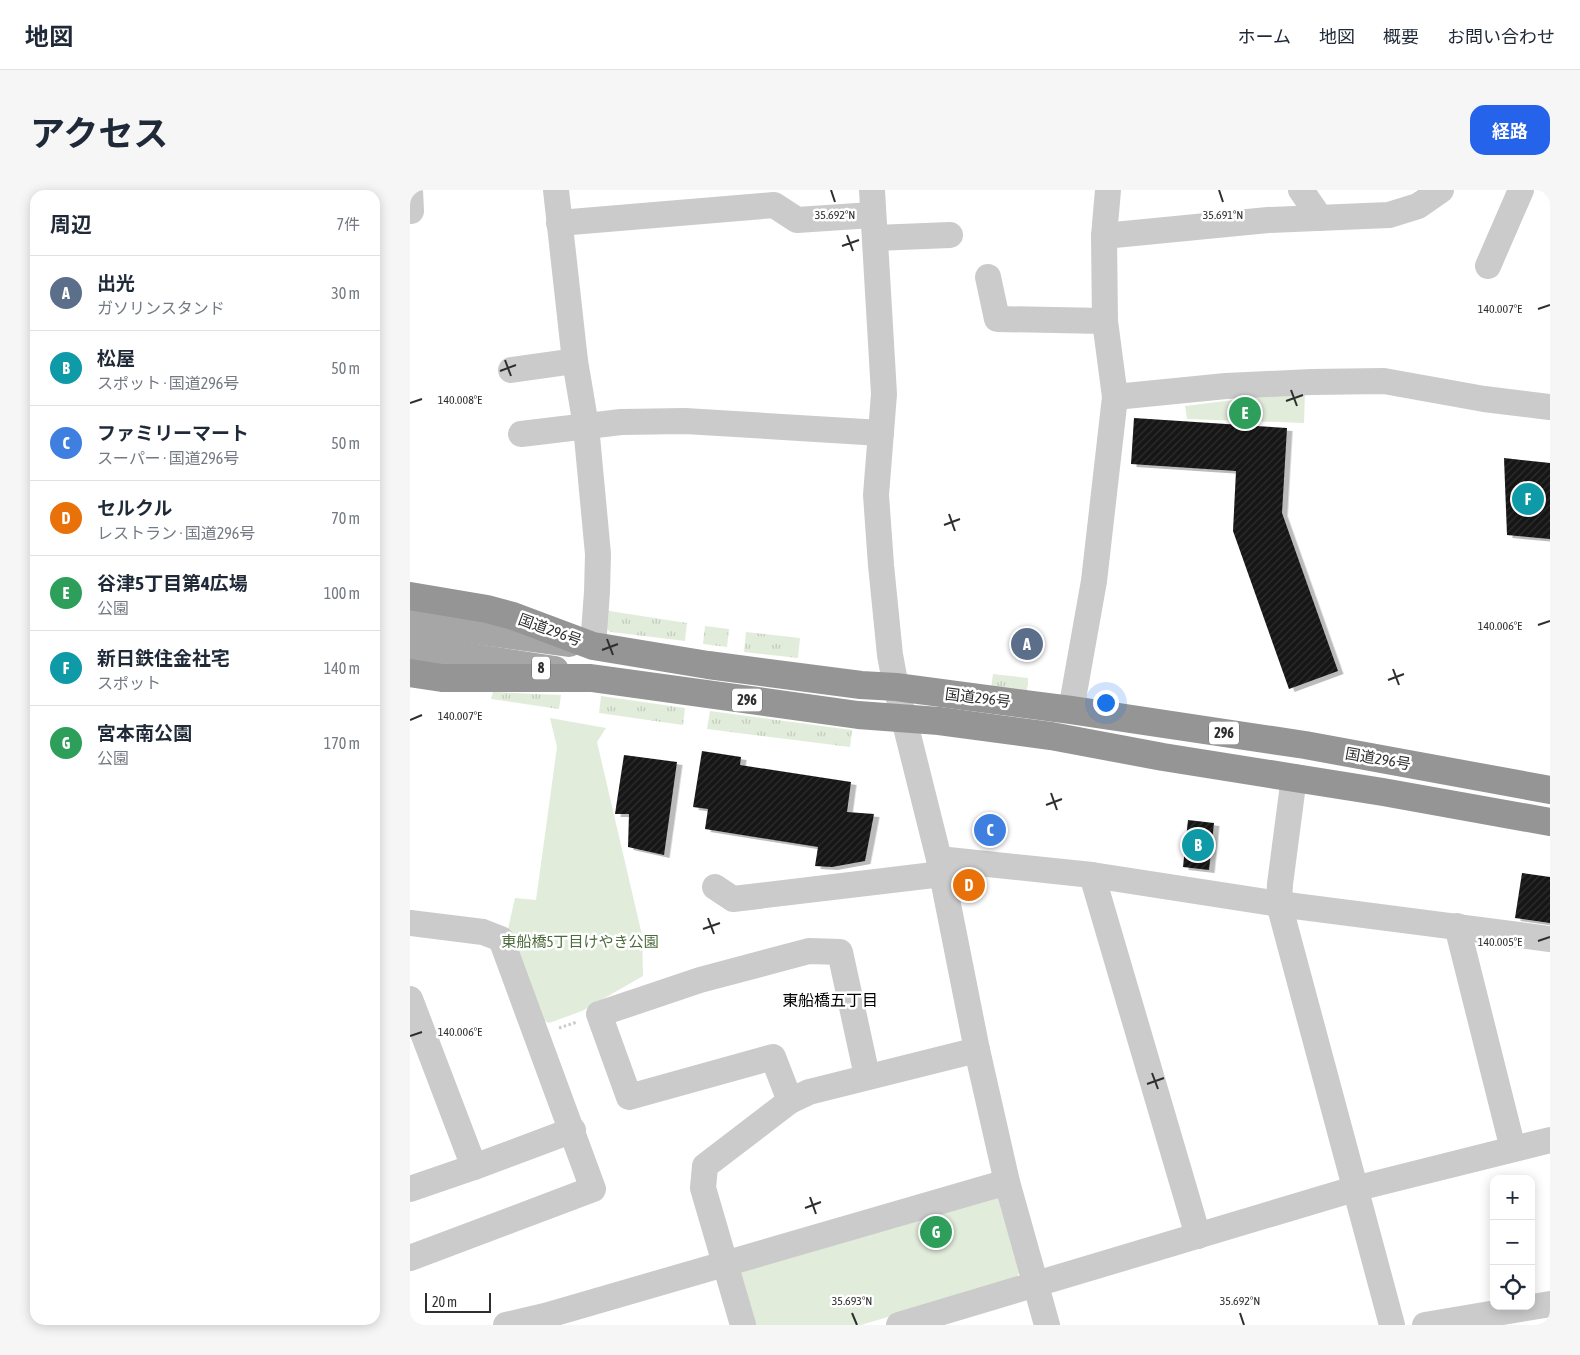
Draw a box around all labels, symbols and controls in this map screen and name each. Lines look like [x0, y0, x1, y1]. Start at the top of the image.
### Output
text: 地図 [25, 23, 73, 50]
text: ホーム [1238, 26, 1291, 47]
text: 地図 [1319, 26, 1355, 47]
text: 概要 [1383, 26, 1419, 47]
text: お問い合わせ [1447, 26, 1555, 47]
button: 経路 [1470, 105, 1550, 155]
text: アクセス [30, 113, 168, 153]
text: 35.692°N [815, 208, 855, 222]
text: 35.691°N [1203, 208, 1243, 222]
text: 周辺 [50, 212, 92, 236]
text: 7件 [336, 215, 360, 233]
text: 出光 [97, 272, 135, 294]
text: A [62, 284, 70, 302]
text: 30 m [331, 284, 360, 302]
text: ガソリンスタンド [97, 299, 225, 317]
text: 140.007°E [1478, 302, 1522, 316]
text: 松屋 [97, 347, 135, 369]
text: B [62, 359, 70, 377]
text: 50 m [331, 359, 360, 377]
text: スポット · 国道296号 [97, 374, 239, 392]
text: 140.008°E [438, 393, 482, 407]
pin: E [1229, 394, 1261, 432]
text: ファミリーマート [97, 422, 249, 444]
text: C [62, 434, 70, 452]
text: 50 m [331, 434, 360, 452]
text: スーパー · 国道296号 [97, 449, 239, 467]
pin: F [1512, 480, 1544, 518]
text: セルクル [97, 497, 172, 519]
text: D [62, 509, 70, 527]
text: 70 m [331, 509, 360, 527]
text: レストラン · 国道296号 [97, 524, 255, 542]
text: 谷津5丁目第4広場 [97, 572, 248, 594]
text: E [63, 584, 69, 602]
text: 100 m [324, 584, 360, 602]
text: 公園 [97, 599, 129, 617]
street label: 国道296号 [516, 610, 584, 649]
text: 140.006°E [1478, 619, 1522, 633]
pin: A [1011, 625, 1043, 663]
text: 新日鉄住金社宅 [97, 647, 230, 669]
road number: 8 [532, 656, 550, 679]
text: F [63, 659, 69, 677]
text: 140 m [324, 659, 360, 677]
text: スポット [97, 674, 161, 692]
street label: 国道296号 [944, 685, 1012, 710]
road number: 296 [732, 688, 762, 712]
your location [1093, 690, 1119, 716]
text: 140.007°E [438, 709, 482, 723]
text: 宮本南公園 [97, 722, 192, 744]
road number: 296 [1209, 722, 1239, 744]
text: G [62, 734, 70, 752]
text: 170 m [324, 734, 360, 752]
street label: 国道296号 [1344, 744, 1412, 773]
text: 公園 [97, 749, 129, 767]
pin: C [974, 811, 1006, 849]
pin: B [1182, 826, 1214, 864]
pin: D [953, 866, 985, 904]
park label: 東船橋5丁目けやき公園 [501, 933, 659, 950]
text: 140.005°E [1478, 935, 1522, 949]
district label: 東船橋五丁目 [782, 991, 878, 1009]
text: 140.006°E [438, 1025, 482, 1039]
map controls [1490, 1175, 1535, 1310]
button: + [1490, 1175, 1535, 1220]
pin: G [920, 1213, 952, 1251]
button: − [1490, 1220, 1535, 1265]
button: locate [1490, 1265, 1535, 1310]
scale bar [425, 1290, 491, 1313]
text: 20 m [432, 1294, 457, 1310]
text: 35.693°N [832, 1294, 872, 1308]
text: 35.692°N [1220, 1294, 1260, 1308]

